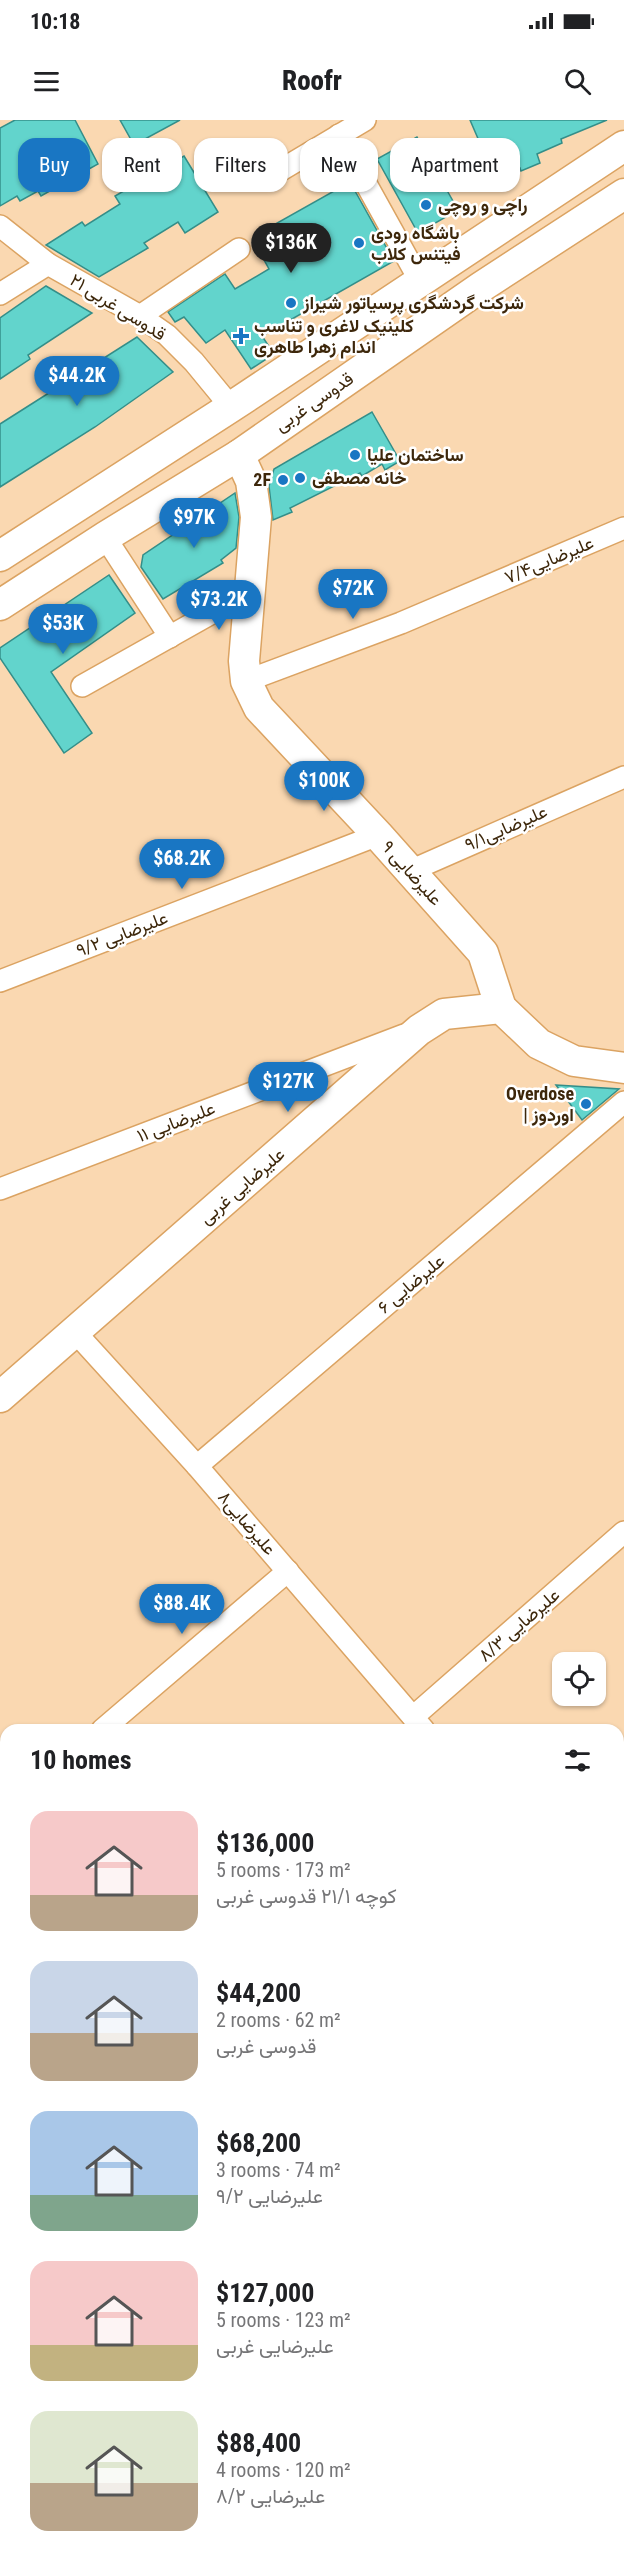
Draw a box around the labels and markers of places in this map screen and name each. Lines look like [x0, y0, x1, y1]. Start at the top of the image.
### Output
place label: راچی و روچی [438, 194, 527, 217]
marker: راچی و روچی [419, 198, 433, 212]
place label: باشگاه رودی فیتنس کلاب [371, 222, 461, 265]
pin: $136K [249, 223, 333, 274]
marker: باشگاه رودی فیتنس کلاب [352, 236, 366, 250]
place label: شرکت گردشگری پرسیاتور شیراز [302, 292, 524, 315]
marker: شرکت گردشگری پرسیاتور شیراز [284, 296, 298, 310]
place label: کلینیک لاغری و تناسب اندام زهرا طاهری [254, 315, 414, 359]
marker: کلینیک لاغری و تناسب اندام زهرا طاهری [232, 327, 250, 345]
pin: $44.2K [28, 356, 126, 407]
place label: ساختمان علیا [367, 444, 464, 466]
marker: ساختمان علیا [348, 448, 362, 462]
place label: خانه مصطفی [312, 467, 406, 489]
place label: 2F [253, 469, 271, 490]
marker: خانه مصطفی [293, 471, 307, 485]
marker: 2F [276, 473, 290, 487]
pin: $97K [158, 498, 230, 549]
pin: $72K [317, 569, 389, 620]
pin: $73.2K [170, 580, 268, 631]
pin: $53K [27, 604, 99, 655]
pin: $100K [282, 761, 366, 812]
pin: $68.2K [133, 839, 231, 890]
pin: $127K [246, 1062, 330, 1113]
place label: Overdose | اوردوز [506, 1083, 574, 1126]
marker: Overdose | اوردوز [579, 1097, 593, 1111]
pin: $88.4K [133, 1584, 231, 1635]

